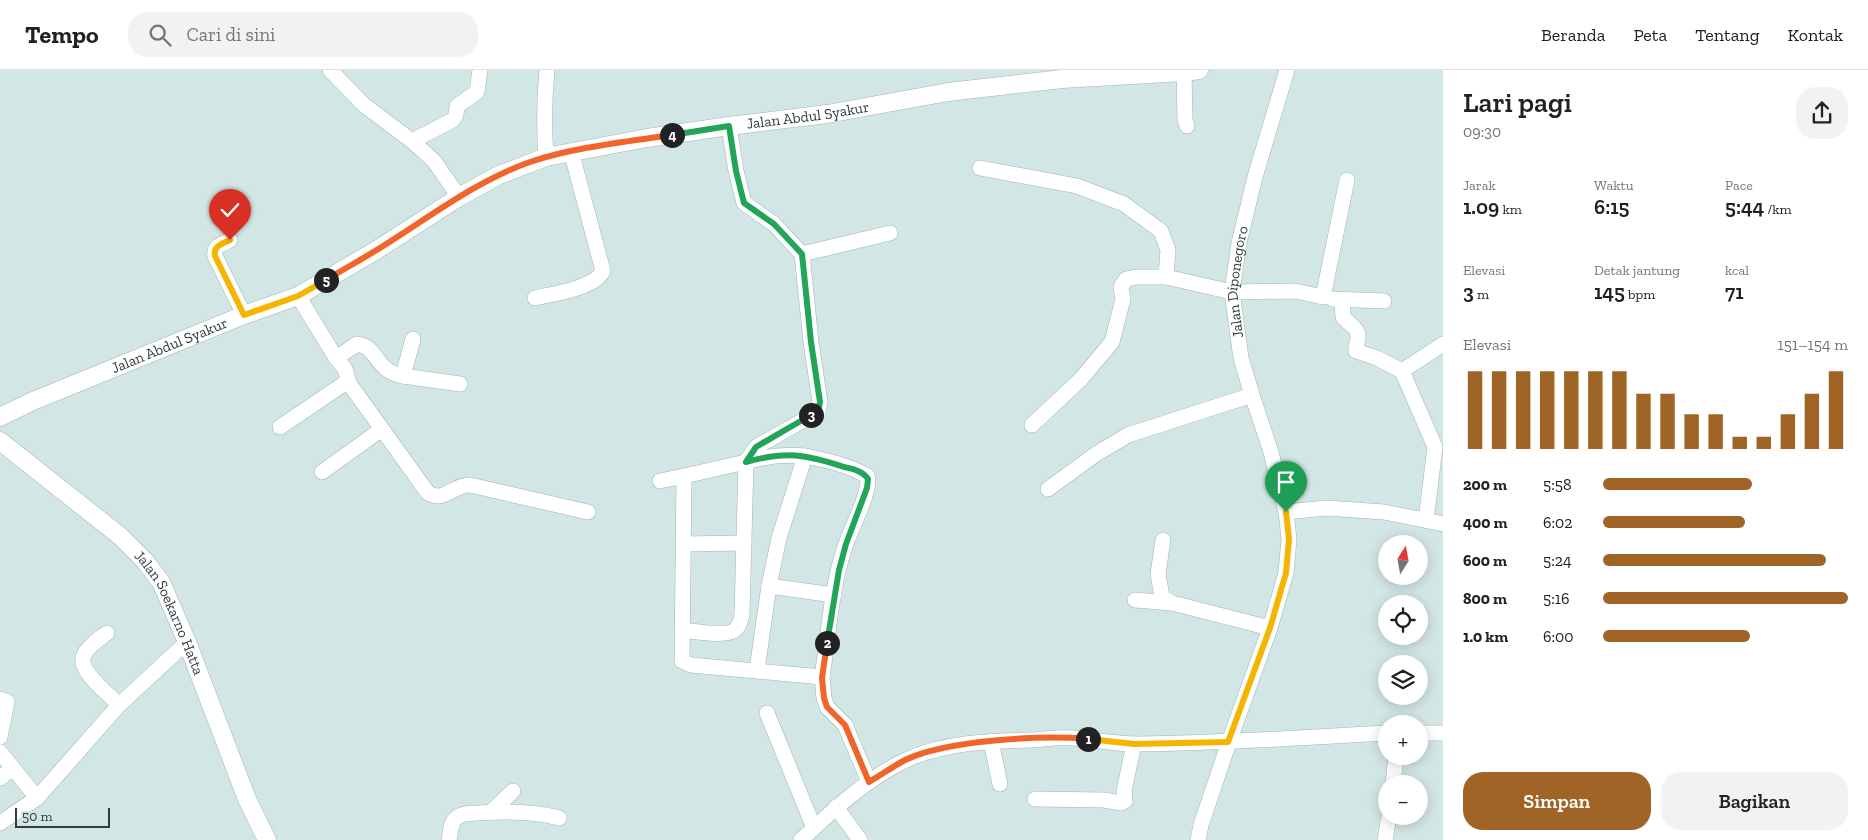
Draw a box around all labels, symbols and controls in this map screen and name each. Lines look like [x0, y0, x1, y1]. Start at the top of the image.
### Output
search box [128, 12, 478, 57]
text: Tempo [25, 20, 98, 49]
icon: search [146, 21, 174, 49]
text: Cari di sini [186, 23, 275, 46]
text: Beranda [1541, 24, 1605, 46]
text: Peta [1633, 24, 1667, 46]
text: Tentang [1695, 24, 1760, 46]
text: Kontak [1788, 24, 1843, 46]
text: Lari pagi [1463, 86, 1572, 119]
button: share [1796, 87, 1848, 139]
street label: Jalan Abdul Syakur [745, 98, 871, 133]
pin: 4 [660, 122, 684, 148]
text: 09:30 [1463, 122, 1501, 141]
text: 4 [669, 127, 676, 144]
text: Jarak [1463, 177, 1496, 194]
text: Waktu [1594, 177, 1634, 194]
text: Pace [1725, 177, 1753, 194]
pin [209, 189, 251, 240]
text: 1.09 [1463, 194, 1499, 219]
text: 6:15 [1594, 194, 1629, 219]
text: 5:44 [1725, 194, 1764, 219]
icon: check [216, 196, 244, 224]
text: km [1499, 201, 1522, 218]
text: /km [1764, 201, 1792, 218]
street label: Jalan Diponegoro [1223, 224, 1252, 339]
text: Elevasi [1463, 262, 1505, 279]
text: Detak jantung [1594, 262, 1680, 279]
text: kcal [1725, 262, 1749, 279]
pin: 5 [314, 268, 338, 292]
text: 5 [323, 272, 330, 289]
text: 3 [1463, 279, 1474, 304]
text: 145 [1594, 279, 1625, 304]
text: 71 [1725, 279, 1744, 304]
text: m [1474, 286, 1489, 303]
text: bpm [1625, 286, 1655, 303]
street label: Jalan Abdul Syakur [109, 314, 230, 377]
text: Elevasi [1463, 335, 1511, 354]
text: 151–154 m [1778, 335, 1848, 354]
pin: 3 [798, 402, 824, 428]
text: 3 [808, 407, 815, 424]
pin [1265, 461, 1307, 512]
icon: arrive [1272, 468, 1300, 496]
text: 200 m [1463, 475, 1507, 494]
text: 5:58 [1543, 475, 1572, 494]
text: 400 m [1463, 513, 1508, 532]
text: 6:02 [1543, 513, 1573, 532]
north arrow [1378, 535, 1428, 585]
map controls [1378, 535, 1428, 825]
street label: Jalan Soekarno Hatta [131, 547, 208, 678]
text: 600 m [1463, 551, 1507, 570]
text: 5:24 [1543, 551, 1572, 570]
text: 800 m [1463, 589, 1507, 608]
text: 5:16 [1543, 589, 1569, 608]
button: locate [1378, 595, 1428, 645]
text: 1.0 km [1463, 627, 1508, 646]
text: 6:00 [1543, 627, 1574, 646]
pin: 2 [814, 630, 840, 656]
text: 2 [824, 635, 831, 652]
button: layers [1378, 655, 1428, 705]
button: + [1378, 715, 1428, 765]
pin: 1 [1076, 726, 1100, 752]
text: 1 [1086, 731, 1091, 748]
button: Simpan [1463, 772, 1651, 830]
button: Bagikan [1661, 772, 1848, 830]
button: − [1378, 775, 1428, 825]
scale bar [15, 805, 110, 828]
text: 50 m [22, 808, 53, 825]

